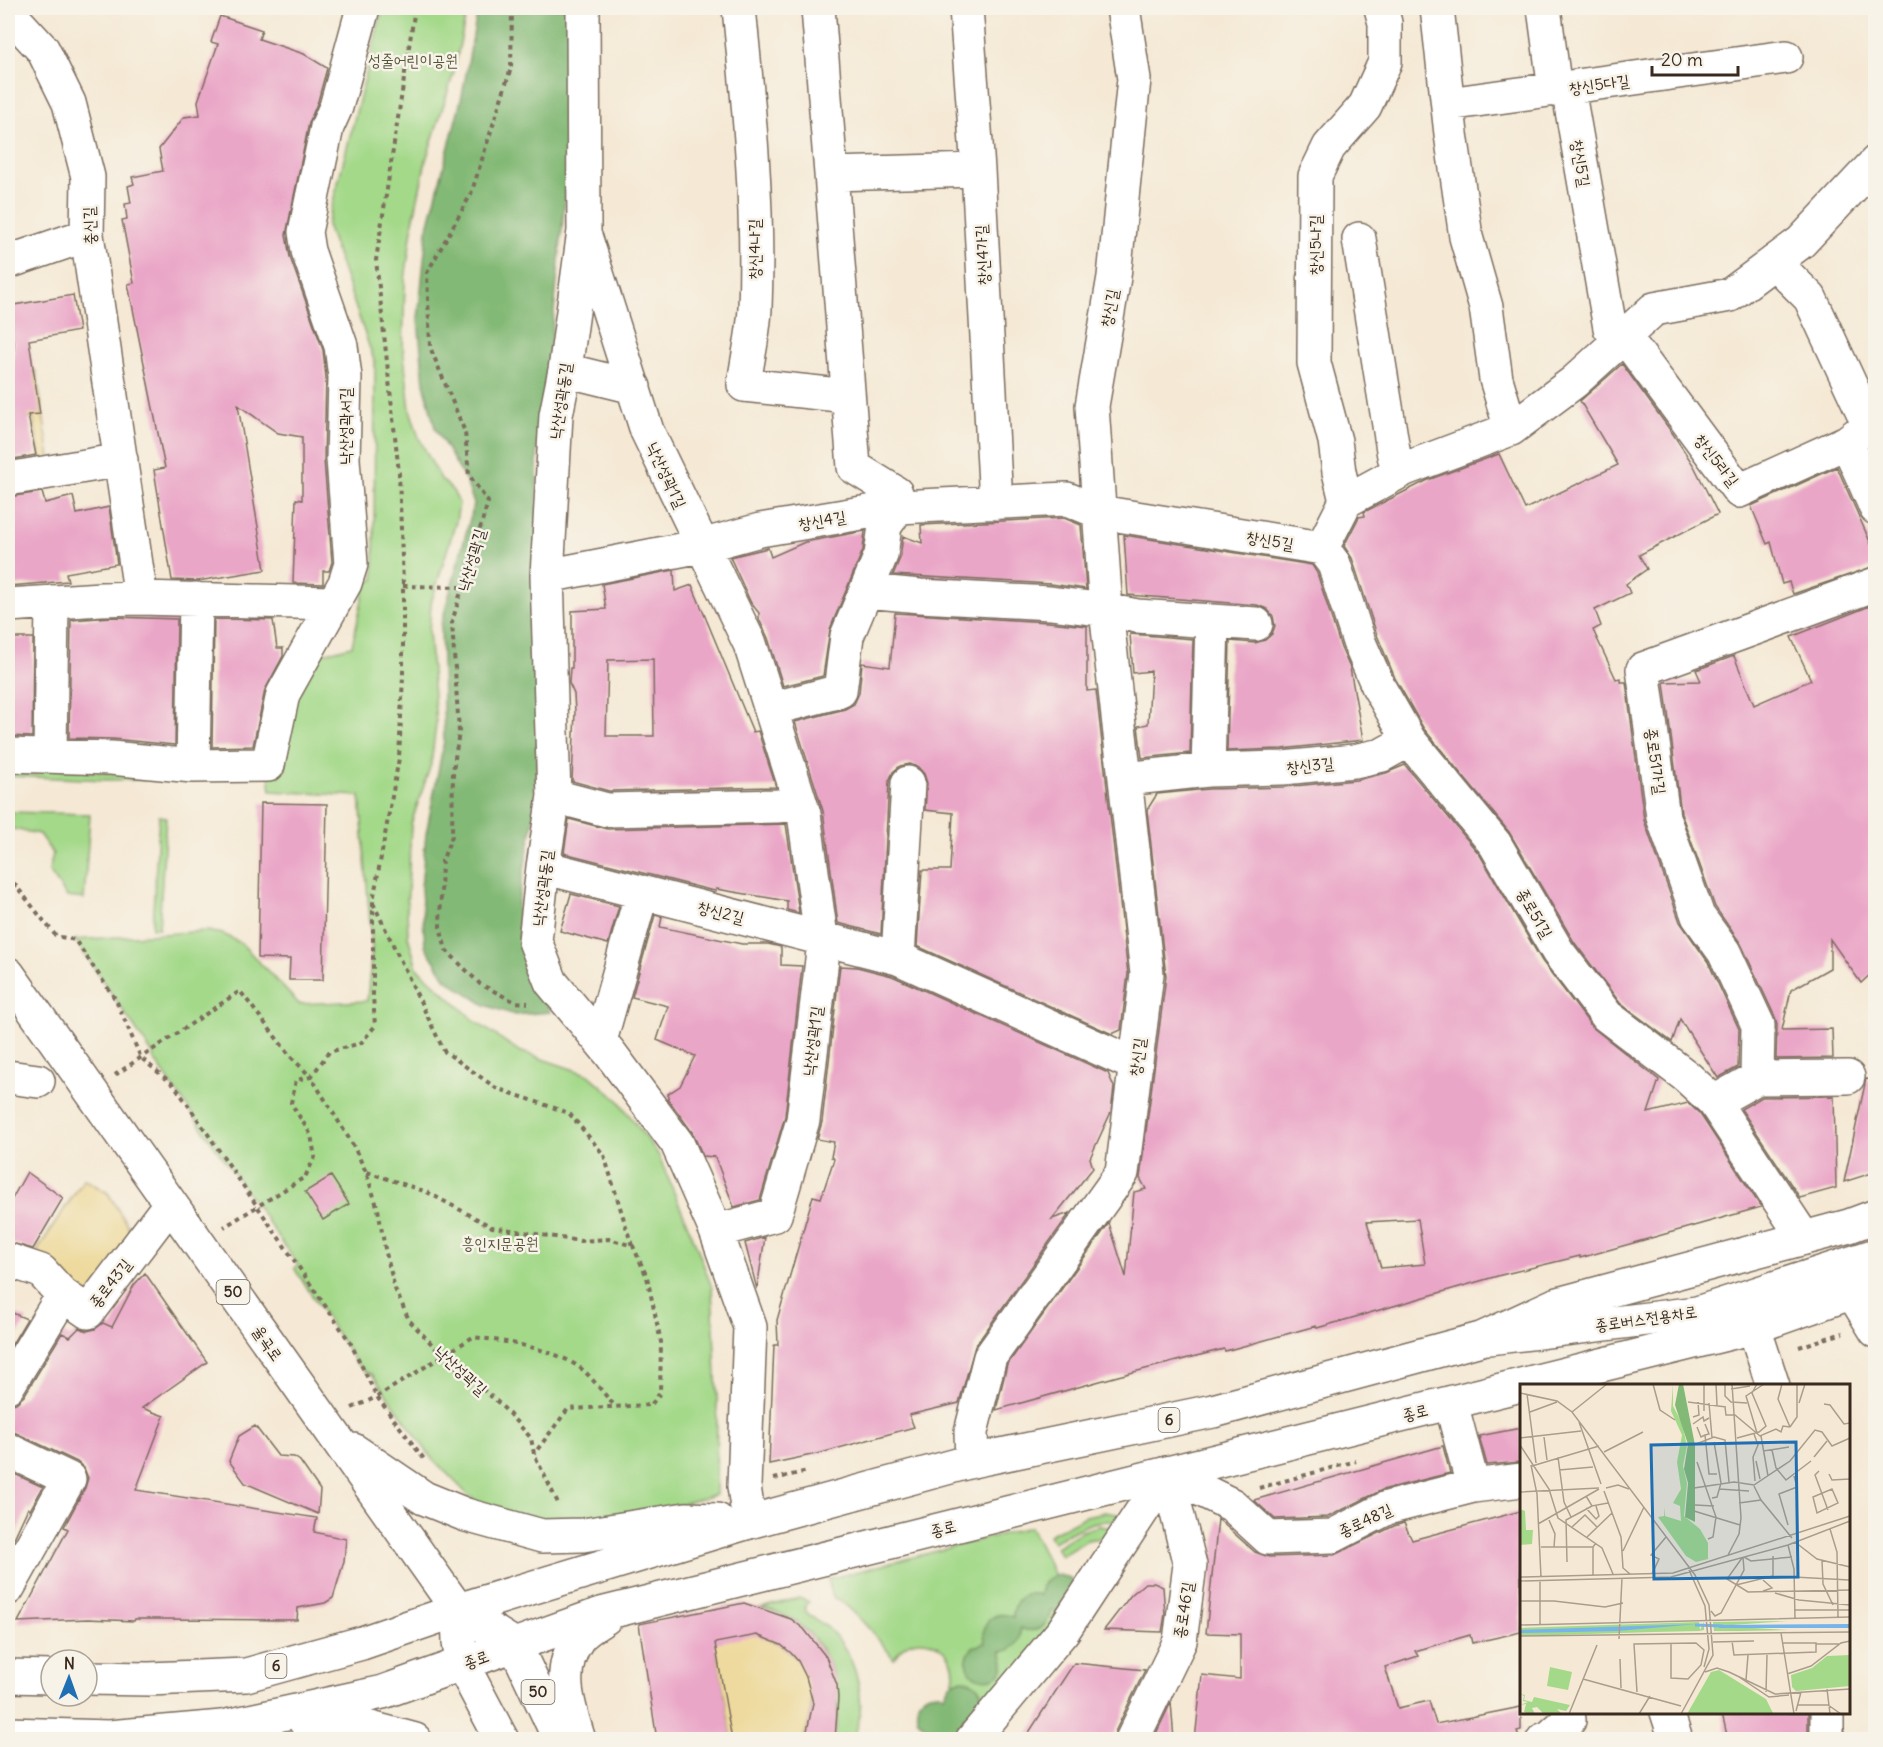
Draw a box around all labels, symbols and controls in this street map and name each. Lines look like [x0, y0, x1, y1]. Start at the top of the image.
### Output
scale bar [1652, 39, 1738, 77]
text: 20 m [1661, 48, 1703, 71]
park label: 성줄어린이공원 [368, 50, 458, 70]
street label: 창신5다길 [1568, 70, 1631, 98]
street label: 창신5길 [1567, 138, 1595, 188]
street label: 충신길 [78, 206, 100, 246]
street label: 창신5나길 [1305, 215, 1325, 275]
street label: 창신4나길 [744, 219, 764, 279]
street label: 창신4가길 [970, 224, 994, 286]
street label: 창신길 [1096, 287, 1122, 329]
street label: 낙산성곽동길 [545, 361, 575, 441]
street label: 낙산성곽서길 [335, 387, 355, 465]
street label: 창신5라길 [1690, 430, 1744, 490]
street label: 낙산성곽1길 [643, 439, 691, 511]
street label: 창신4길 [797, 506, 847, 534]
street label: 낙산성곽길 [453, 526, 490, 594]
street label: 창신5길 [1245, 526, 1295, 554]
street label: 종로51가길 [1641, 726, 1671, 796]
street label: 창신3길 [1285, 753, 1335, 777]
street label: 낙산성곽동길 [527, 848, 557, 928]
street label: 종로51길 [1513, 885, 1557, 942]
street label: 창신2길 [696, 897, 747, 927]
street label: 낙산성곽1길 [798, 1005, 826, 1077]
street label: 창신길 [1125, 1036, 1149, 1077]
park label: 흥인지문공원 [461, 1233, 539, 1253]
street label: 종로43길 [85, 1254, 135, 1312]
road number: 50 [216, 1280, 250, 1304]
street label: 종로버스전용차로 [1594, 1301, 1698, 1335]
street label: 율곡로 [249, 1321, 287, 1365]
street label: 낙산성곽길 [430, 1341, 492, 1399]
inset map [1520, 1384, 1850, 1714]
street label: 종로 [1400, 1399, 1430, 1425]
road number: 6 [1158, 1408, 1180, 1432]
street label: 종로48길 [1335, 1499, 1395, 1541]
street label: 종로 [928, 1515, 958, 1541]
street label: 종로46길 [1169, 1580, 1197, 1640]
street label: 종로 [460, 1645, 492, 1673]
north arrow [39, 1648, 99, 1708]
text: N [64, 1653, 75, 1673]
road number: 6 [266, 1654, 286, 1678]
road number: 50 [522, 1680, 554, 1704]

